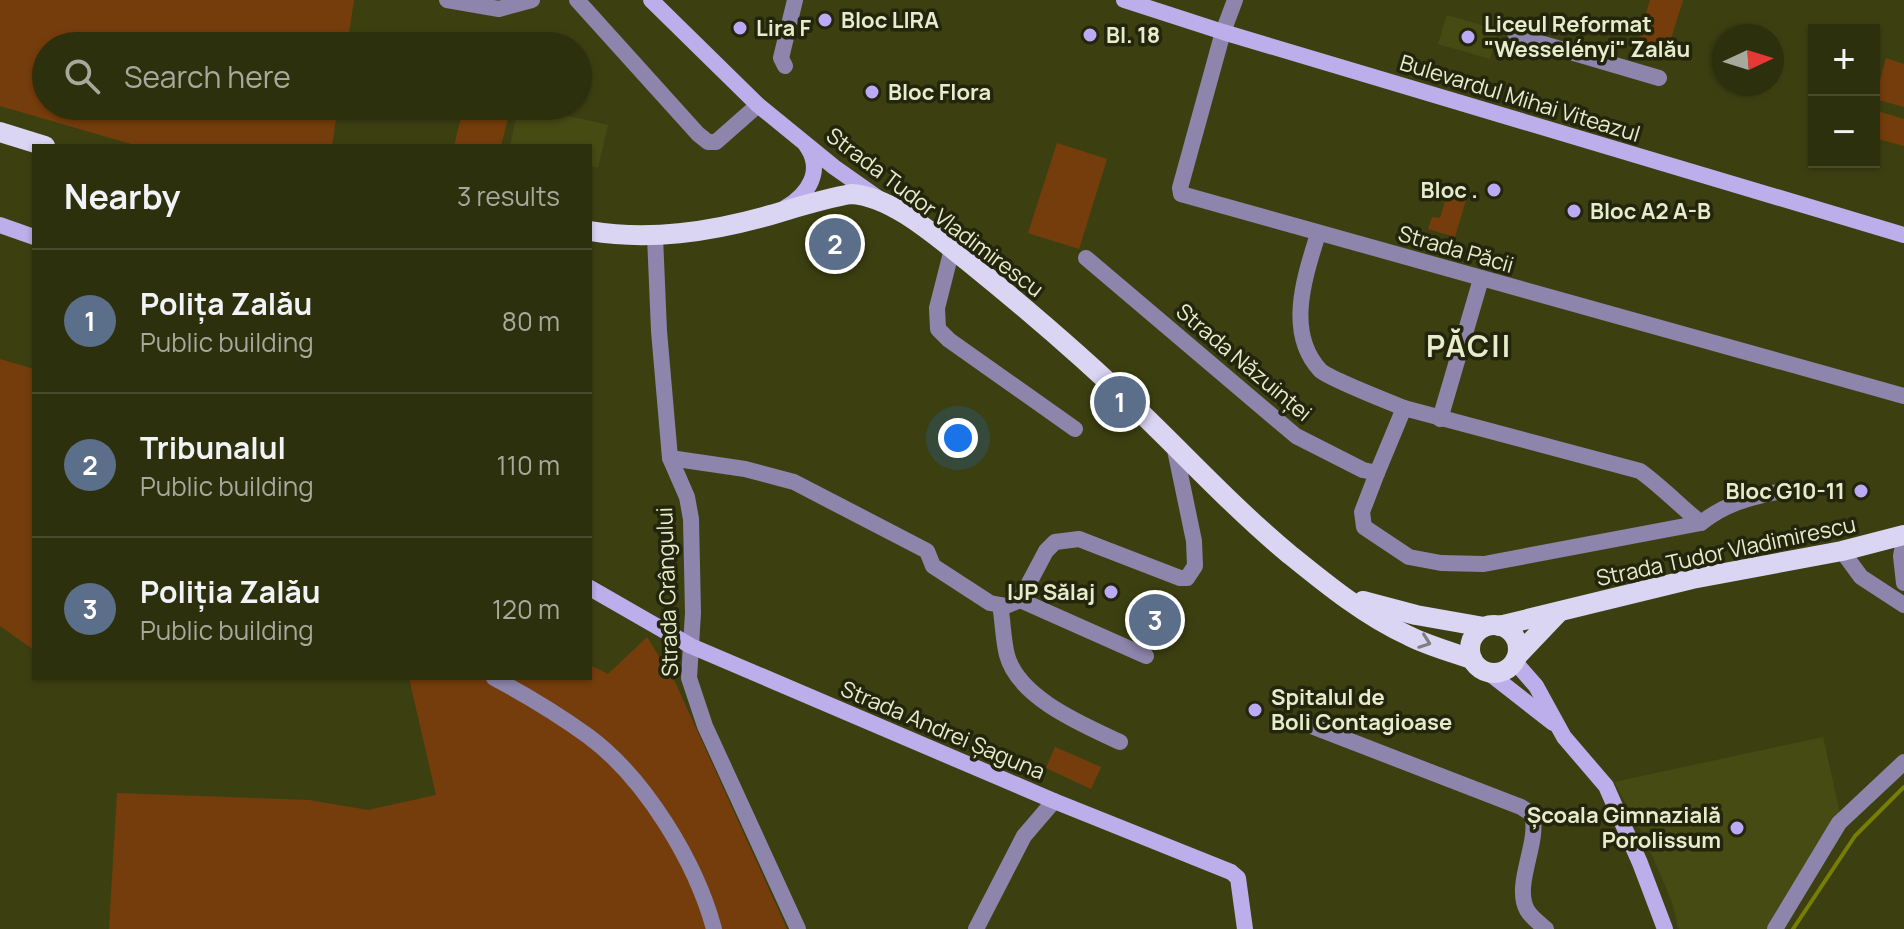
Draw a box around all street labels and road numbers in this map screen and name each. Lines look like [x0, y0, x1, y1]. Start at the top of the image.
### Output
street label: Bulevardul Mihai Viteazul [1396, 47, 1644, 149]
street label: Strada Tudor Vladimirescu [820, 120, 1050, 304]
street label: Strada Păcii [1395, 218, 1517, 280]
street label: Strada Năzuinței [1170, 296, 1318, 428]
street label: Strada Crângului [649, 507, 685, 677]
street label: Strada Tudor Vladimirescu [1593, 509, 1859, 593]
street label: Strada Andrei Șaguna [836, 673, 1050, 787]

